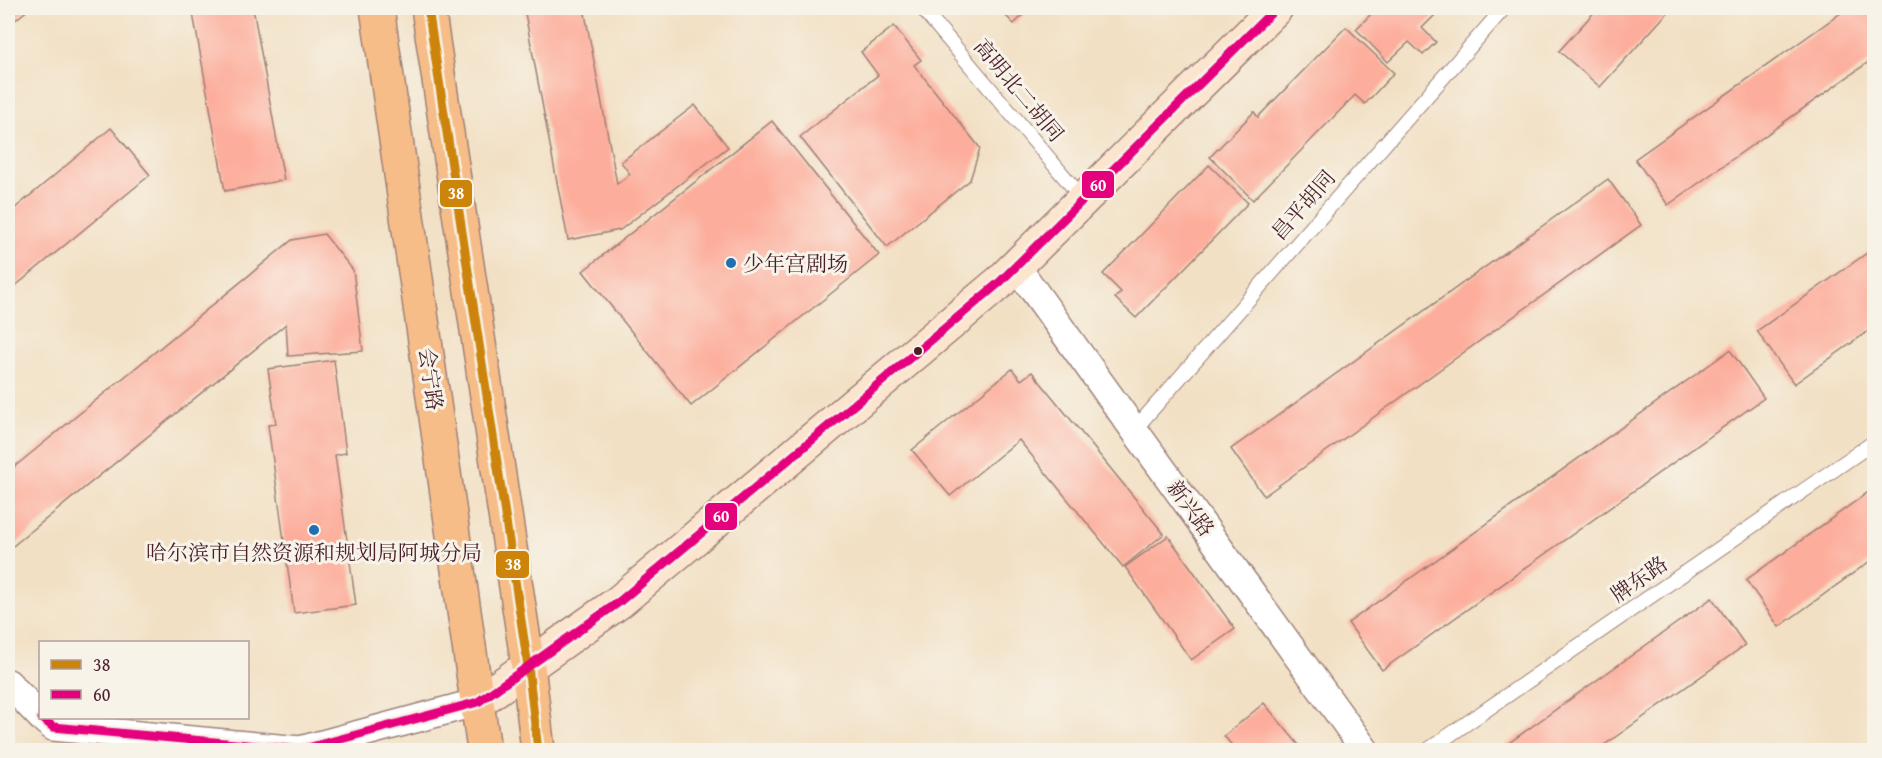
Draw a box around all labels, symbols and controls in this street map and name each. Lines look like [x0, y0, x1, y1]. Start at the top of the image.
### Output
street label: 高明北二胡同 [967, 32, 1071, 148]
street label: 昌平胡同 [1264, 163, 1342, 247]
line badge: 60 [1081, 170, 1115, 199]
text: 60 [1090, 173, 1106, 197]
line badge: 38 [439, 179, 473, 208]
text: 38 [448, 181, 464, 205]
place label: 少年宫剧场 [743, 248, 848, 279]
marker: 少年宫剧场 [724, 256, 738, 270]
unlabelled marker [912, 345, 924, 357]
street label: 会宁路 [411, 346, 451, 412]
street label: 新兴路 [1160, 473, 1222, 543]
line badge: 60 [704, 502, 738, 531]
text: 60 [713, 504, 729, 528]
marker: 哈尔滨市自然资源和规划局阿城分局 [307, 523, 321, 537]
place label: 哈尔滨市自然资源和规划局阿城分局 [146, 537, 482, 568]
street label: 牌东路 [1604, 548, 1674, 610]
line badge: 38 [495, 550, 530, 579]
text: 38 [505, 552, 521, 576]
legend [39, 641, 249, 719]
text: 38 [93, 651, 110, 678]
text: 60 [93, 681, 111, 708]

